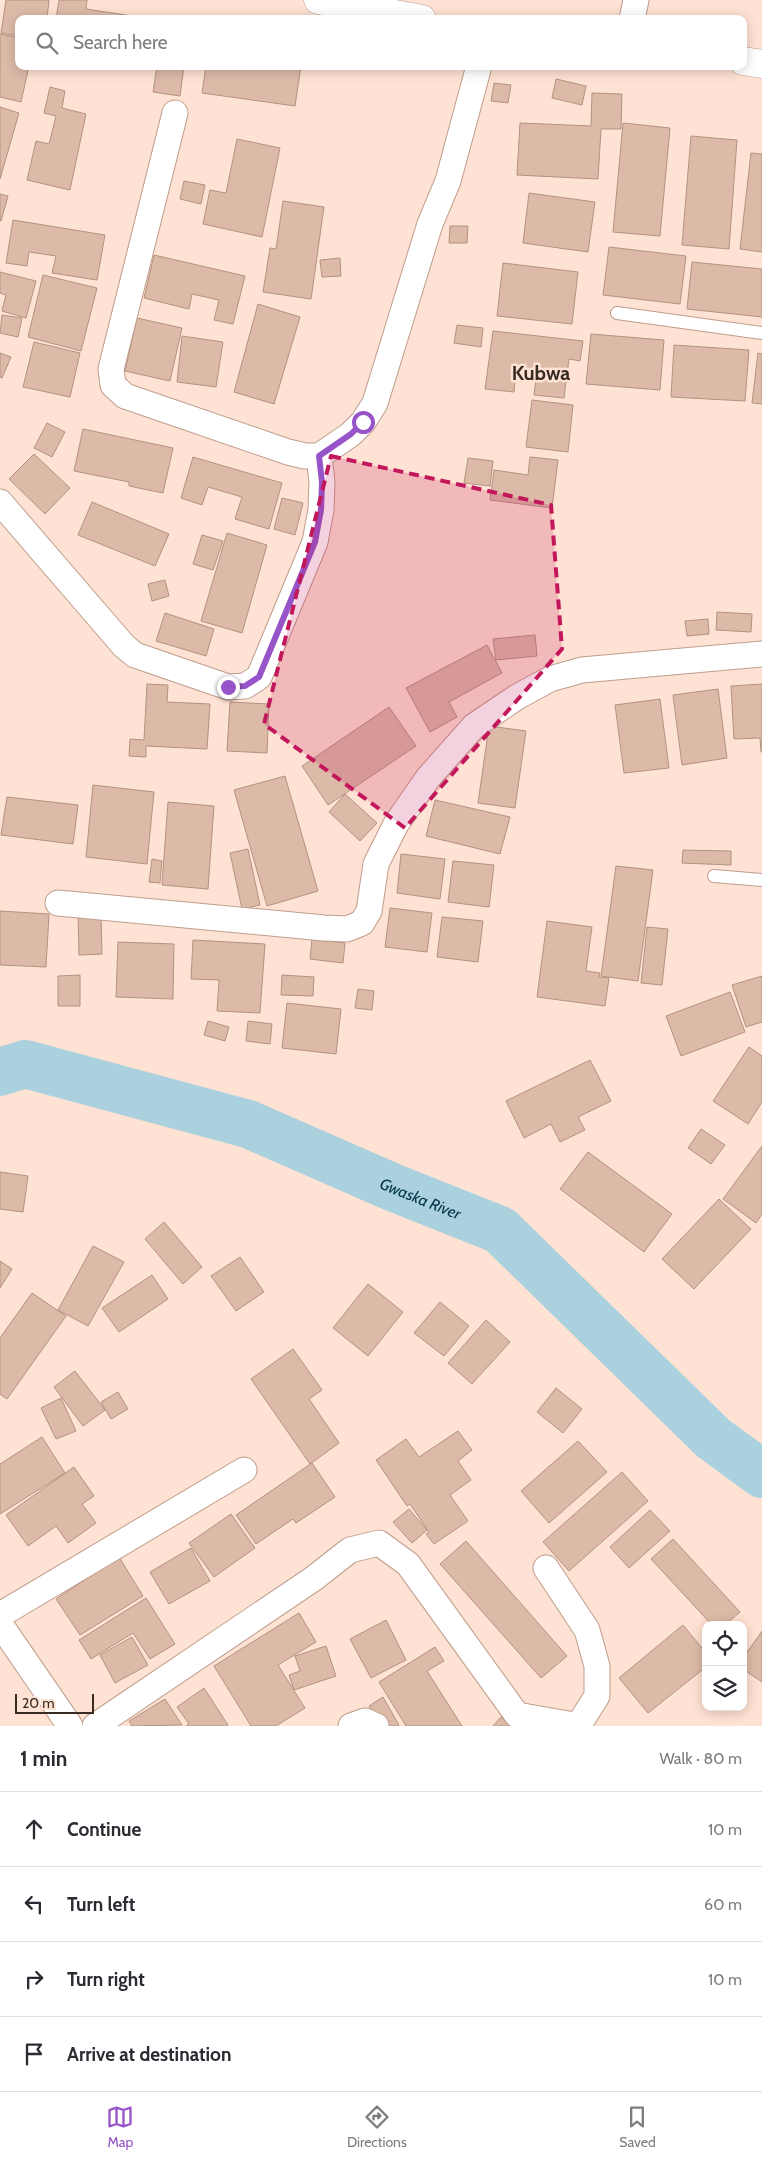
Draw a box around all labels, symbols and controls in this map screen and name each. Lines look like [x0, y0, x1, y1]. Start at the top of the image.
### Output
search box [15, 15, 747, 70]
icon: search [33, 29, 61, 57]
text: Search here [73, 31, 167, 54]
district label: Kubwa [512, 361, 570, 385]
route start [352, 411, 375, 434]
route end [217, 676, 240, 699]
water label: Gwaska River [377, 1173, 465, 1223]
map controls [702, 1621, 747, 1711]
button: locate [702, 1621, 747, 1666]
button: layers [702, 1666, 747, 1711]
scale bar [15, 1691, 94, 1714]
text: 20 m [22, 1694, 55, 1712]
text: 1 min [20, 1746, 67, 1771]
text: Walk · 80 m [659, 1749, 742, 1768]
icon: ahead [20, 1815, 48, 1843]
text: Continue [67, 1818, 141, 1841]
text: 10 m [708, 1820, 742, 1839]
icon: left [20, 1890, 48, 1918]
text: Turn left [67, 1893, 135, 1916]
text: 60 m [704, 1895, 742, 1914]
icon: right [20, 1965, 48, 1993]
text: Turn right [67, 1968, 145, 1991]
text: 10 m [708, 1970, 742, 1989]
icon: arrive [20, 2040, 48, 2068]
text: Arrive at destination [67, 2043, 231, 2066]
tab: Map [106, 2103, 134, 2151]
tab: Directions [347, 2103, 407, 2151]
tab: Saved [619, 2103, 656, 2151]

